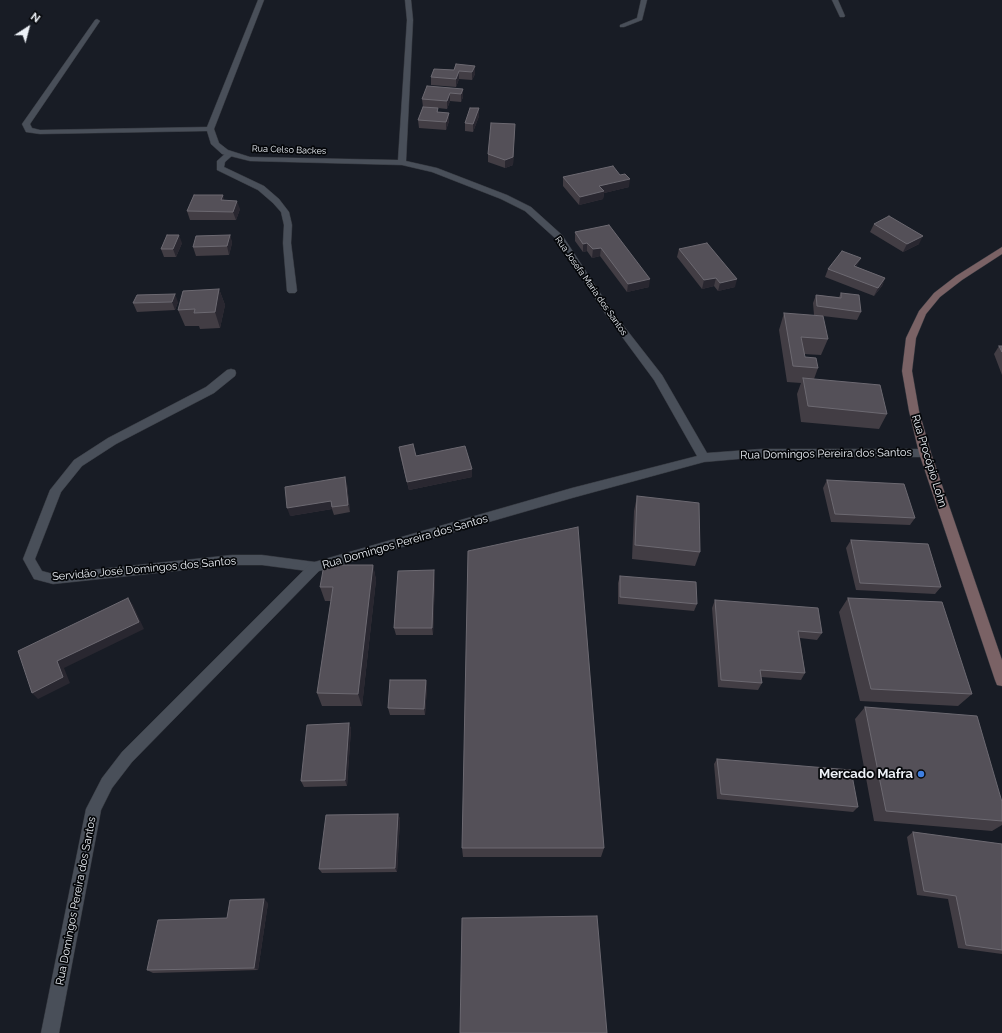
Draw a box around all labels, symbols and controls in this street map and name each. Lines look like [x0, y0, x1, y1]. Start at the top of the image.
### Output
north arrow [8, 8, 48, 48]
text: N [28, 10, 43, 26]
street label: Rua Celso Backes [252, 143, 326, 157]
street label: Rua Josefa Maria dos Santos [553, 234, 629, 338]
street label: Rua Procópio Lohn [909, 413, 949, 509]
street label: Rua Domingos Pereira dos Santos [740, 446, 912, 462]
street label: Rua Domingos Pereira dos Santos [321, 512, 489, 572]
street label: Servidão José Domingos dos Santos [52, 554, 236, 584]
place label: Mercado Mafra [819, 766, 913, 782]
marker: Mercado Mafra [916, 769, 926, 779]
street label: Rua Domingos Pereira dos Santos [53, 816, 99, 986]

